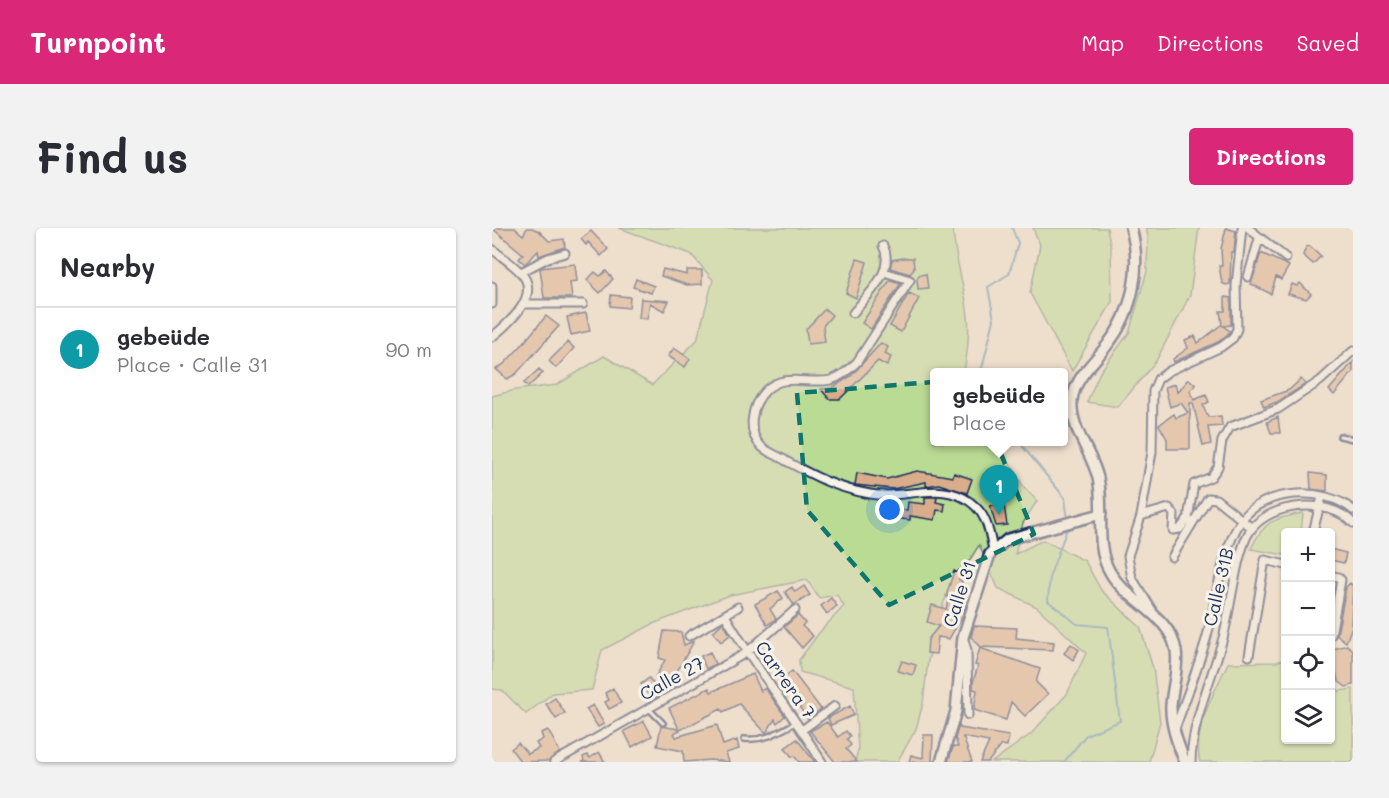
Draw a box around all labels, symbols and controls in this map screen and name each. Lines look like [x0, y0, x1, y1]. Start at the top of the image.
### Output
text: Turnpoint [30, 24, 166, 60]
text: Map [1081, 29, 1124, 56]
text: Directions [1157, 29, 1264, 56]
text: Saved [1297, 29, 1359, 56]
button: Directions [1189, 128, 1353, 185]
text: Find us [36, 129, 188, 184]
text: Nearby [60, 250, 155, 284]
text: gebeüde [117, 322, 210, 351]
text: 1 [75, 336, 84, 362]
text: 90 m [386, 336, 432, 362]
text: Place · Calle 31 [117, 351, 269, 377]
popup [930, 368, 1068, 446]
text: gebeüde [953, 380, 1045, 409]
text: Place [953, 409, 1006, 435]
pin: 1 [980, 466, 1018, 515]
your location [875, 495, 904, 524]
map controls [1281, 528, 1335, 744]
button: + [1281, 528, 1335, 582]
street label: Calle 31B [1197, 545, 1239, 628]
street label: Calle 31 [937, 557, 981, 630]
button: − [1281, 582, 1335, 636]
street label: Carrera 7 [750, 636, 821, 723]
button: locate [1281, 636, 1335, 690]
street label: Calle 27 [635, 651, 708, 706]
button: layers [1281, 690, 1335, 744]

